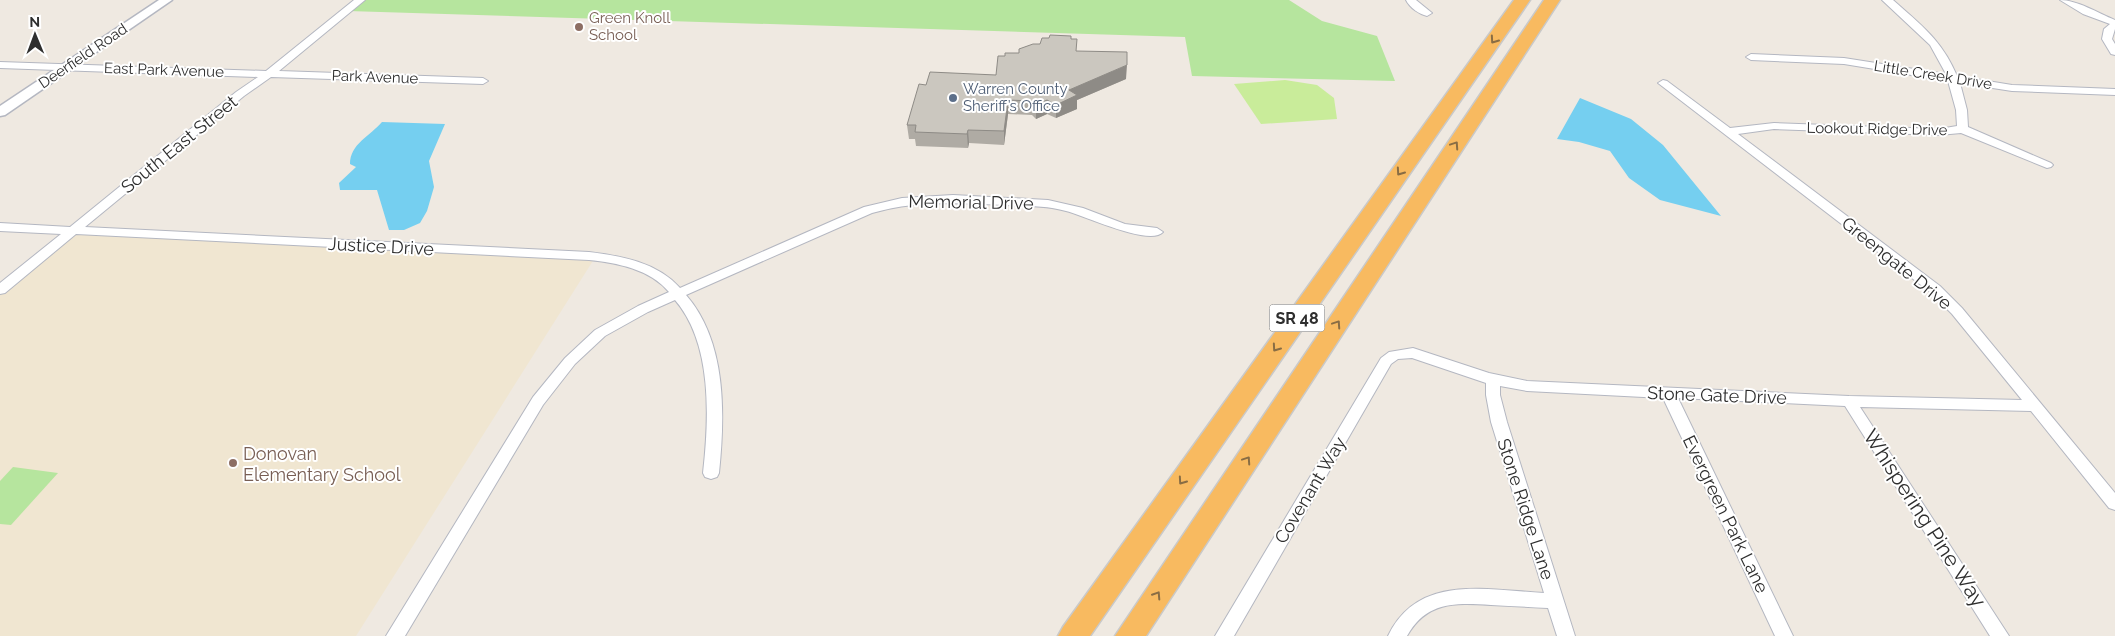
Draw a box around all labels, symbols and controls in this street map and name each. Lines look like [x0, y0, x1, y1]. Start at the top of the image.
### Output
place label: Green Knoll School [589, 9, 671, 44]
north arrow [10, 10, 60, 60]
text: N [29, 14, 40, 30]
street label: Deerfield Road [35, 20, 131, 92]
marker: Green Knoll School [573, 21, 585, 33]
one-way arrow [1491, 34, 1500, 44]
street label: Little Creek Drive [1873, 57, 1993, 93]
street label: East Park Avenue [104, 59, 224, 81]
street label: Park Avenue [331, 66, 419, 88]
place label: Warren County Sheriff’s Office [963, 80, 1068, 115]
street label: South East Street [117, 91, 241, 197]
marker: Warren County Sheriff’s Office [947, 92, 959, 104]
street label: Lookout Ridge Drive [1807, 119, 1948, 139]
one-way arrow [1449, 141, 1459, 150]
one-way arrow [1397, 166, 1406, 176]
street label: Memorial Drive [908, 190, 1034, 214]
street label: Greengate Drive [1838, 212, 1957, 314]
street label: Justice Drive [328, 233, 435, 259]
road number: SR 48 [1270, 304, 1324, 332]
one-way arrow [1330, 321, 1340, 330]
one-way arrow [1273, 342, 1282, 352]
street label: Stone Gate Drive [1647, 382, 1788, 408]
street label: Whispering Pine Way [1858, 424, 1992, 612]
street label: Evergreen Park Lane [1679, 432, 1773, 597]
street label: Covenant Way [1270, 433, 1350, 547]
street label: Stone Ridge Lane [1493, 436, 1559, 583]
place label: Donovan Elementary School [243, 443, 401, 485]
one-way arrow [1241, 456, 1250, 465]
marker: Donovan Elementary School [227, 457, 239, 469]
one-way arrow [1179, 475, 1188, 484]
one-way arrow [1151, 591, 1160, 601]

